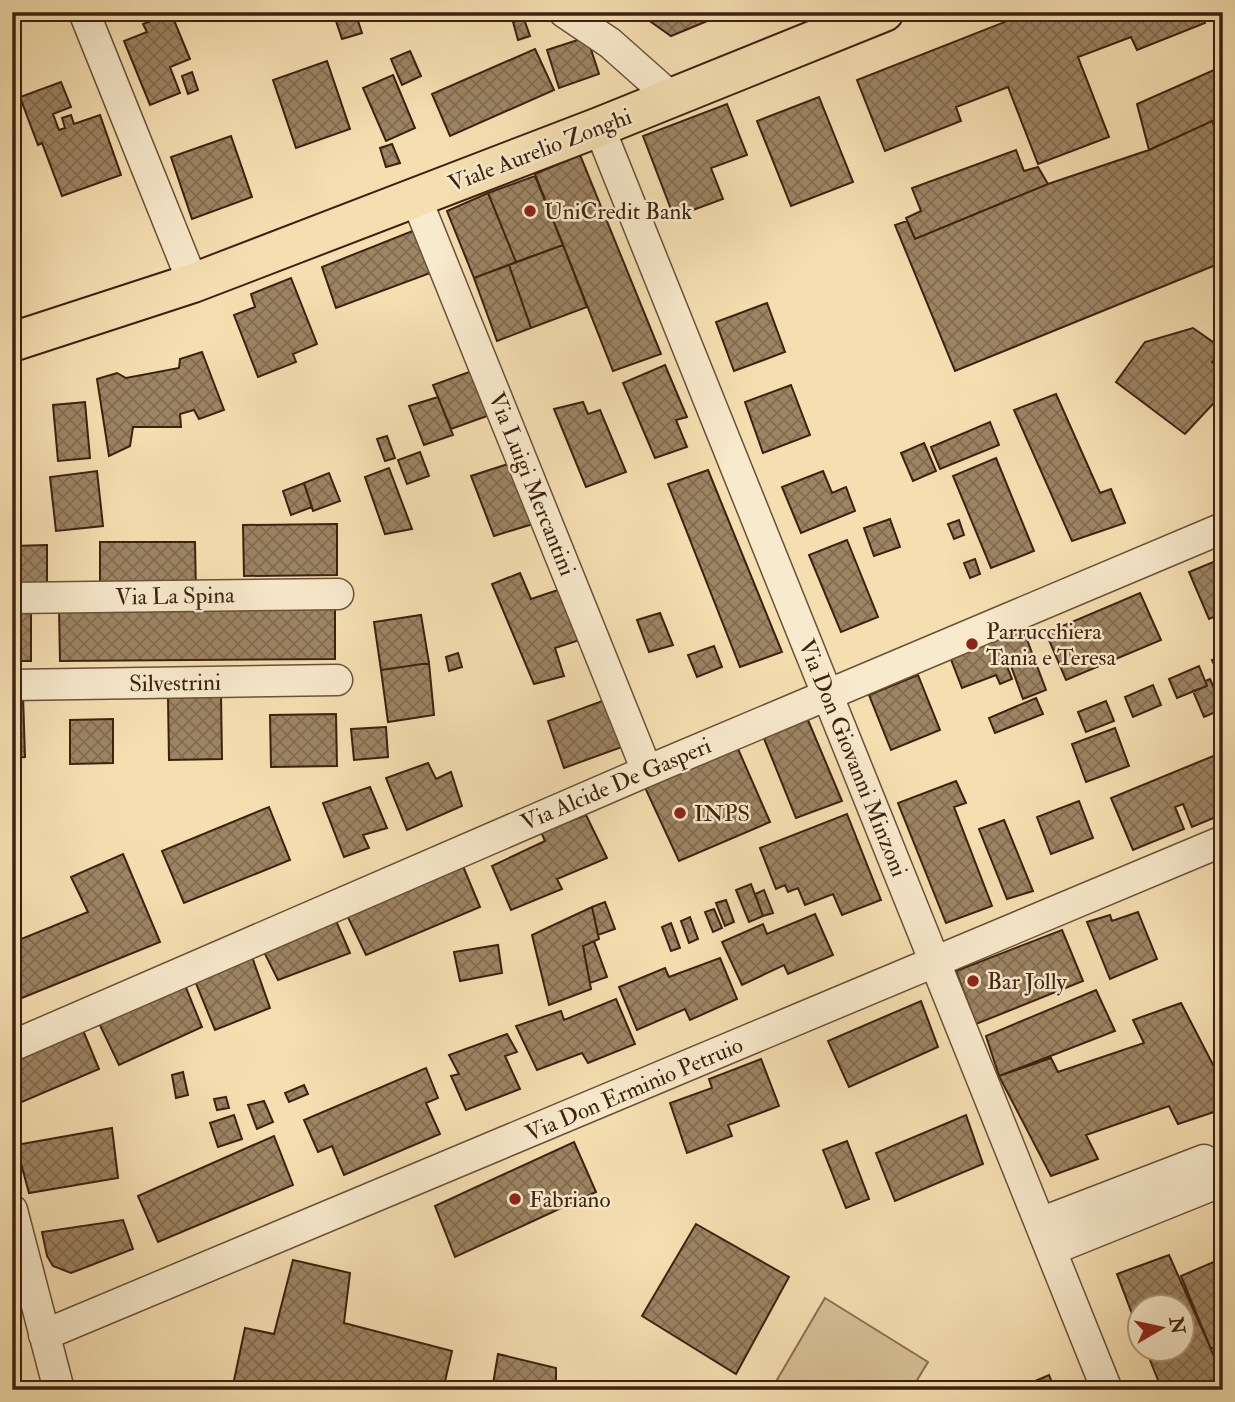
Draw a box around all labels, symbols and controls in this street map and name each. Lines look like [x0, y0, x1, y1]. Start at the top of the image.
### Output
street label: Viale Aurelio Zonghi [444, 102, 636, 198]
place label: UniCredit Bank [544, 197, 692, 226]
marker: UniCredit Bank [522, 203, 538, 219]
street label: Via Luigi Mercantini [482, 388, 582, 580]
street label: Via La Spina [115, 580, 235, 613]
place label: Parrucchiera Tania e Teresa [986, 617, 1116, 672]
street label: Via Don Giovanni Minzoni [792, 635, 914, 881]
marker: Parrucchiera Tania e Teresa [964, 636, 980, 652]
street label: Silvestrini [129, 668, 221, 698]
street label: Via Alcide De Gasperi [517, 731, 716, 838]
place label: INPS [694, 799, 750, 828]
marker: INPS [672, 805, 688, 821]
place label: Bar Jolly [987, 967, 1067, 996]
marker: Bar Jolly [965, 973, 981, 989]
street label: Via Don Erminio Petruio [521, 1030, 747, 1148]
place label: Fabriano [529, 1185, 610, 1214]
marker: Fabriano [507, 1191, 523, 1207]
north arrow [1126, 1294, 1196, 1364]
text: N [1163, 1314, 1190, 1337]

